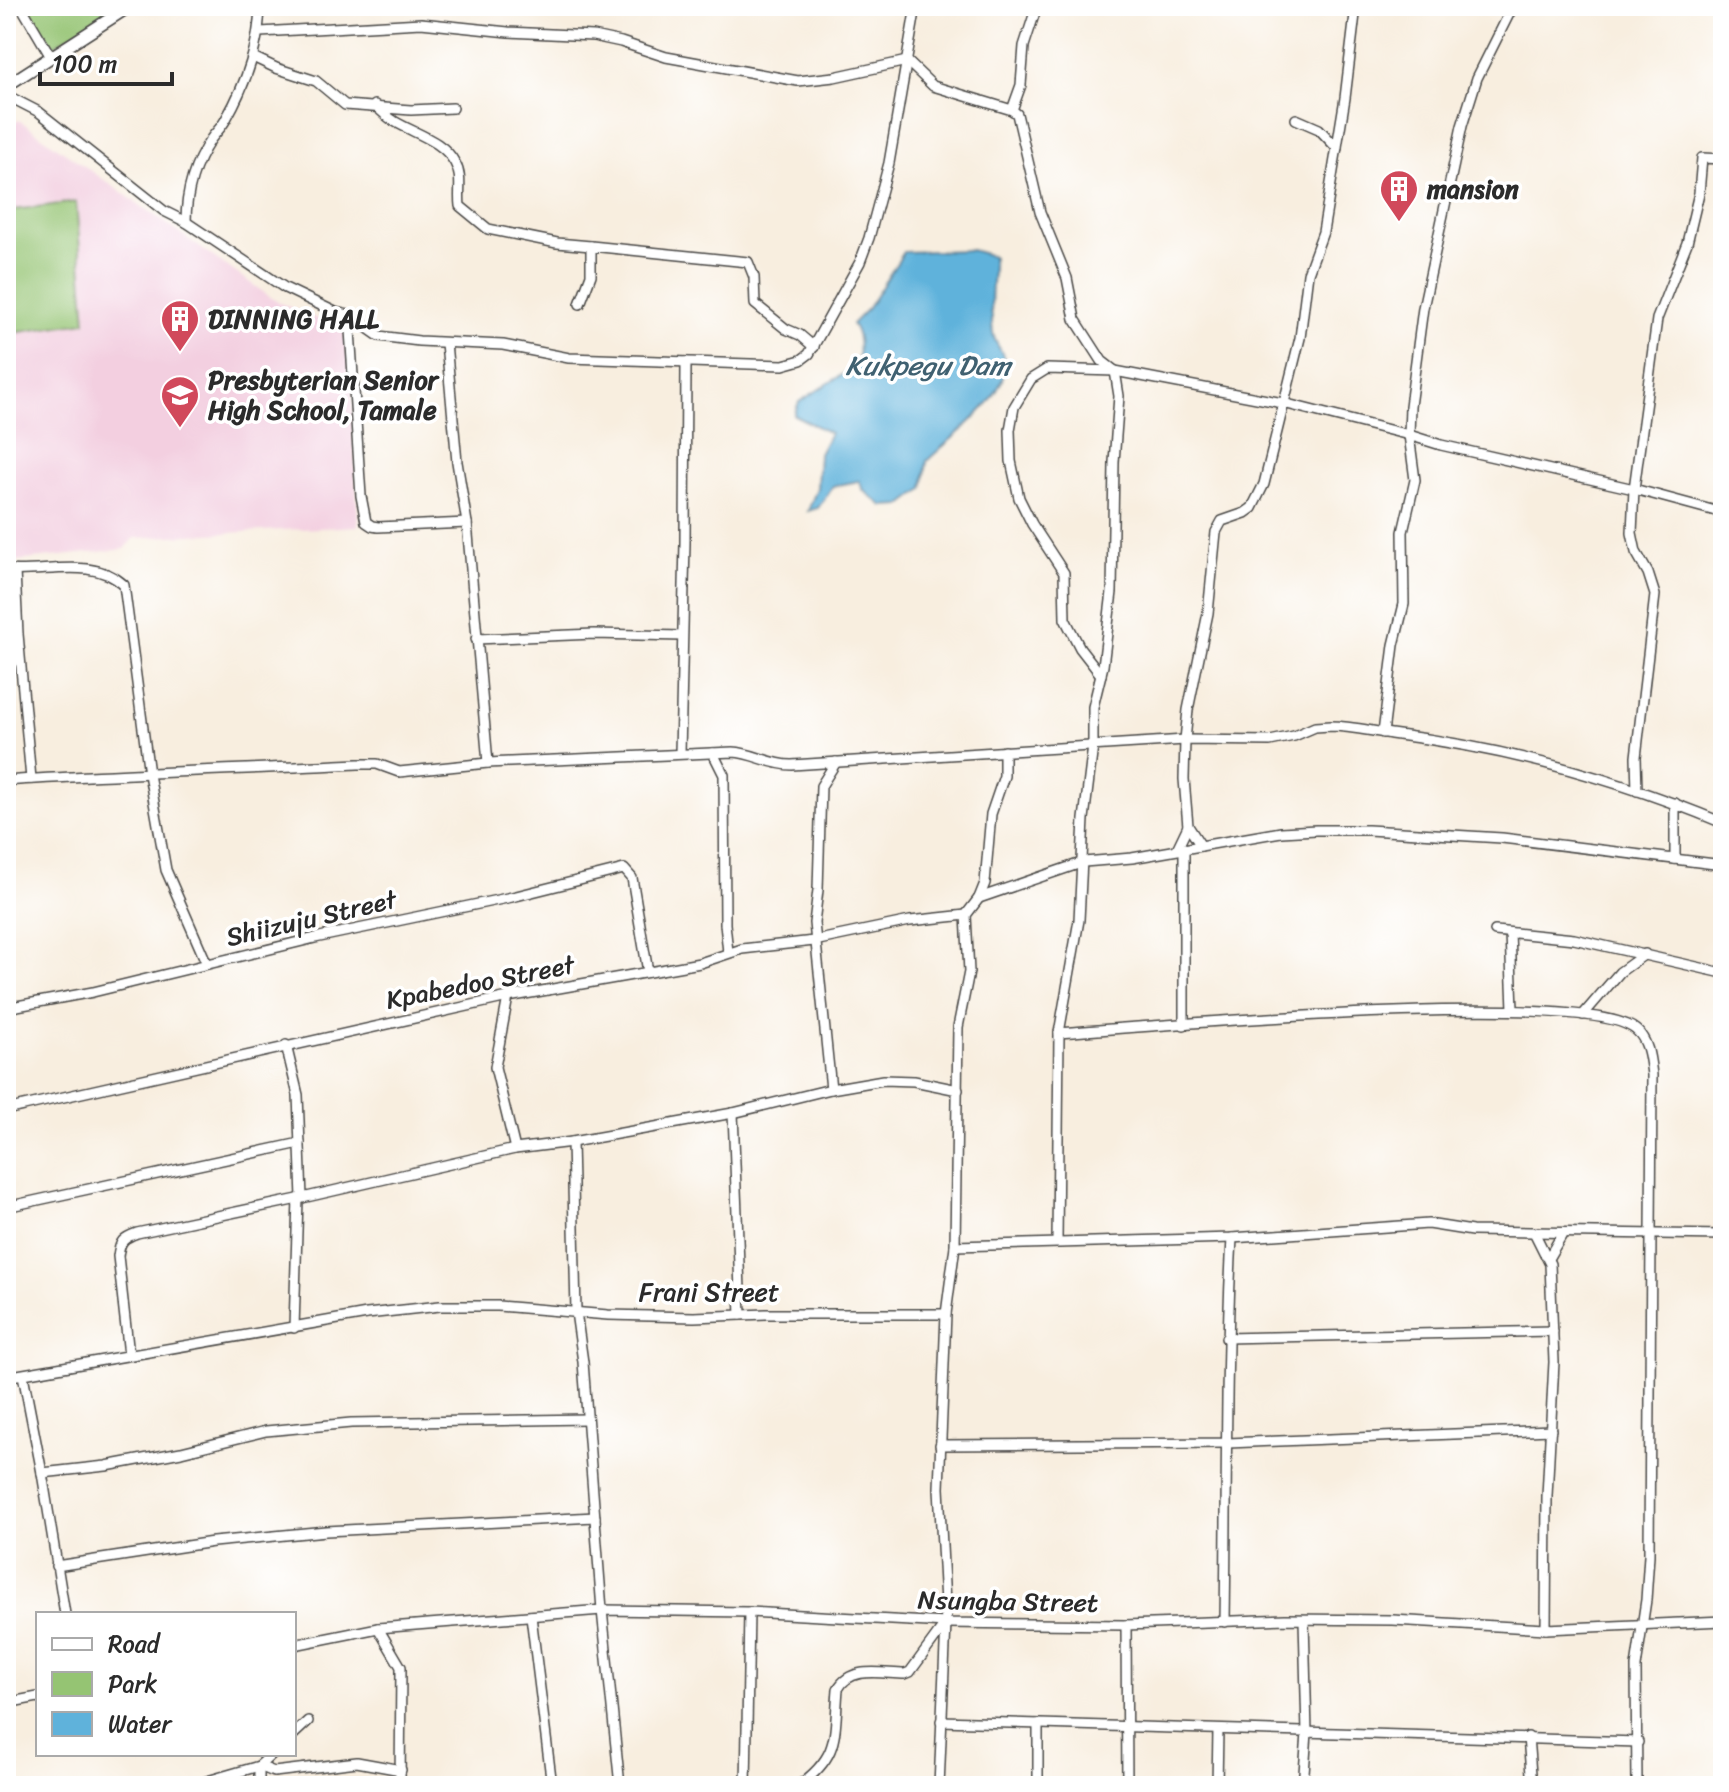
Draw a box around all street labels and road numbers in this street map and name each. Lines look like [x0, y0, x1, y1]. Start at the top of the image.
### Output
street label: Shiizuju Street [221, 876, 402, 960]
street label: Kpabedoo Street [382, 941, 580, 1023]
street label: Frani Street [639, 1269, 779, 1315]
street label: Nsungba Street [917, 1576, 1099, 1626]

